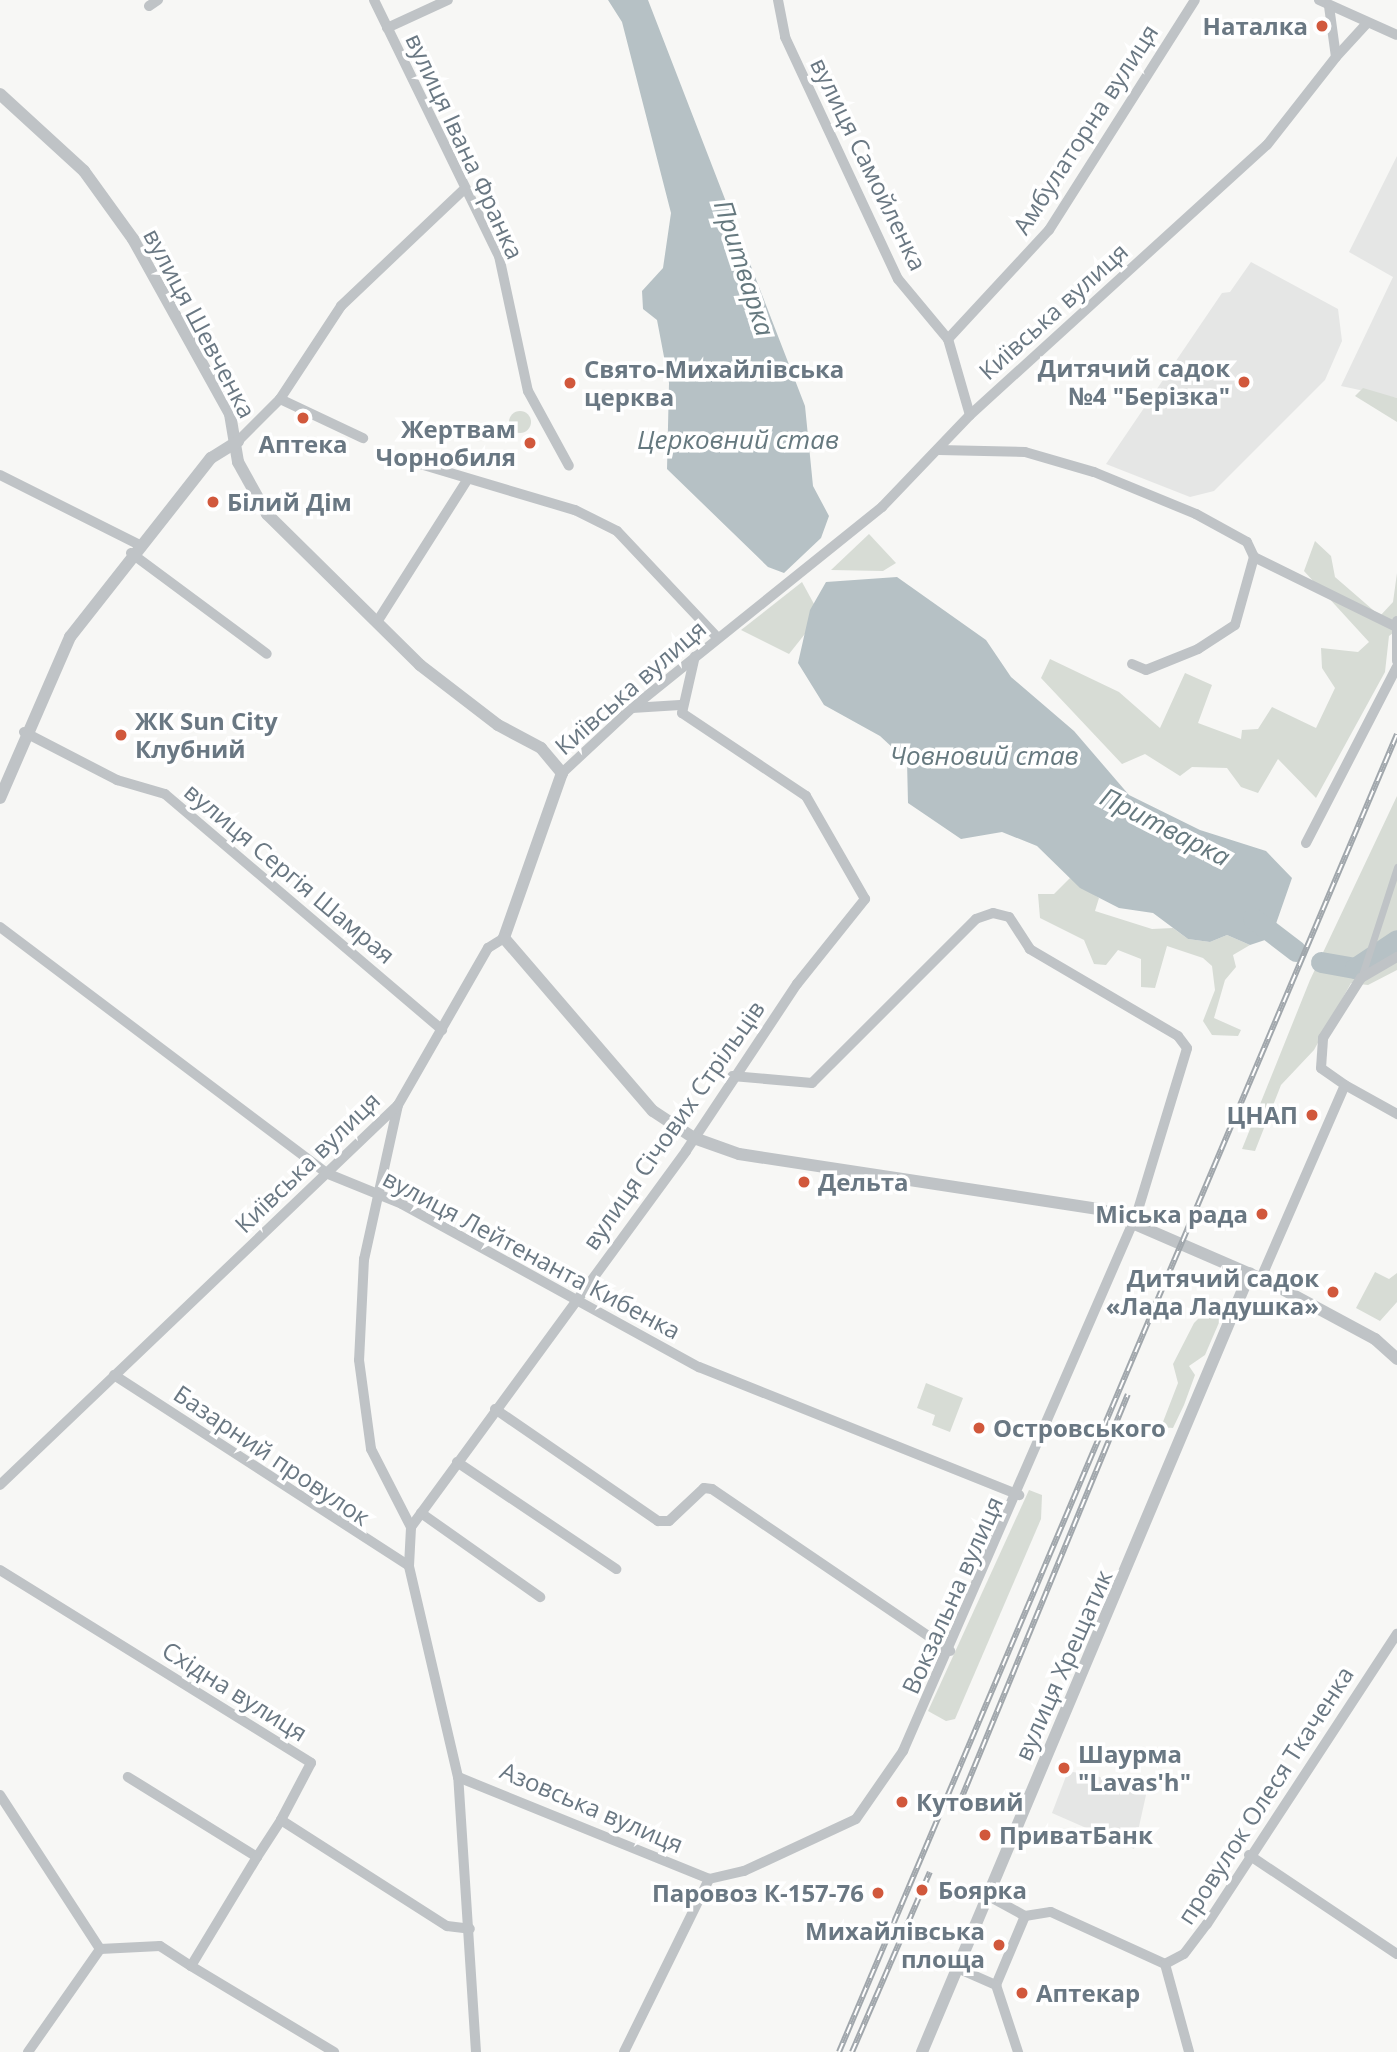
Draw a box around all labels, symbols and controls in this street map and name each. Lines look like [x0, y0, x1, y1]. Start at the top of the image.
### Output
place label: Наталка [1203, 12, 1308, 40]
marker: Наталка [1314, 18, 1330, 34]
street label: Амбулаторна вулиця [1006, 19, 1164, 239]
street label: вулиця Івана Франка [400, 28, 530, 264]
street label: вулиця Самойленка [805, 53, 933, 275]
water label: Притварка [707, 196, 781, 340]
street label: вулиця Шевченка [138, 223, 262, 423]
street label: Київська вулиця [973, 237, 1133, 385]
place label: Дитячий садок №4 "Берізка" [1038, 354, 1230, 410]
place label: Свято-Михайлівська церква [584, 355, 844, 411]
marker: Дитячий садок №4 "Берізка" [1236, 374, 1252, 390]
marker: Свято-Михайлівська церква [562, 375, 578, 391]
marker: Аптека [295, 410, 311, 426]
place label: Жертвам Чорнобиля [376, 415, 516, 471]
water label: Церковний став [637, 424, 839, 456]
place label: Аптека [258, 430, 348, 458]
marker: Жертвам Чорнобиля [522, 435, 538, 451]
place label: Білий Дім [227, 488, 352, 516]
marker: Білий Дім [205, 494, 221, 510]
street label: Київська вулиця [549, 614, 711, 760]
place label: ЖК Sun City Клубний [135, 707, 278, 763]
marker: ЖК Sun City Клубний [113, 727, 129, 743]
water label: Човновий став [889, 740, 1079, 772]
street label: вулиця Сергія Шамрая [179, 777, 401, 969]
water label: Притварка [1095, 781, 1235, 873]
street label: вулиця Січових Стрільців [576, 995, 770, 1255]
street label: Київська вулиця [228, 1085, 386, 1239]
place label: ЦНАП [1226, 1101, 1298, 1129]
marker: ЦНАП [1304, 1107, 1320, 1123]
street label: вулиця Лейтенанта Кибенка [378, 1163, 686, 1345]
place label: Дельта [818, 1168, 909, 1196]
marker: Дельта [796, 1174, 812, 1190]
place label: Міська рада [1095, 1200, 1248, 1228]
marker: Міська рада [1254, 1206, 1270, 1222]
place label: Дитячий садок «Лада Ладушка» [1106, 1264, 1319, 1320]
marker: Дитячий садок «Лада Ладушка» [1325, 1284, 1341, 1300]
street label: Базарний провулок [169, 1379, 375, 1531]
place label: Островського [993, 1414, 1166, 1442]
marker: Островського [971, 1420, 987, 1436]
street label: Вокзальна вулиця [896, 1492, 1008, 1698]
street label: вулиця Хрещатик [1008, 1565, 1118, 1765]
street label: Східна вулиця [157, 1635, 313, 1747]
street label: провулок Олеся Ткаченка [1171, 1661, 1359, 1929]
place label: Шаурма "Lavas'h" [1078, 1740, 1191, 1796]
street label: Азовська вулиця [496, 1756, 688, 1858]
marker: Шаурма "Lavas'h" [1056, 1760, 1072, 1776]
place label: Кутовий [916, 1788, 1024, 1816]
marker: Кутовий [894, 1794, 910, 1810]
place label: ПриватБанк [999, 1821, 1153, 1849]
marker: ПриватБанк [977, 1827, 993, 1843]
place label: Боярка [938, 1876, 1027, 1904]
place label: Паровоз К-157-76 [652, 1879, 864, 1907]
marker: Боярка [912, 1880, 932, 1900]
marker: Паровоз К-157-76 [870, 1885, 886, 1901]
place label: Михайлівська площа [805, 1917, 985, 1973]
marker: Михайлівська площа [991, 1937, 1007, 1953]
place label: Аптекар [1036, 1979, 1140, 2007]
marker: Аптекар [1014, 1985, 1030, 2001]

